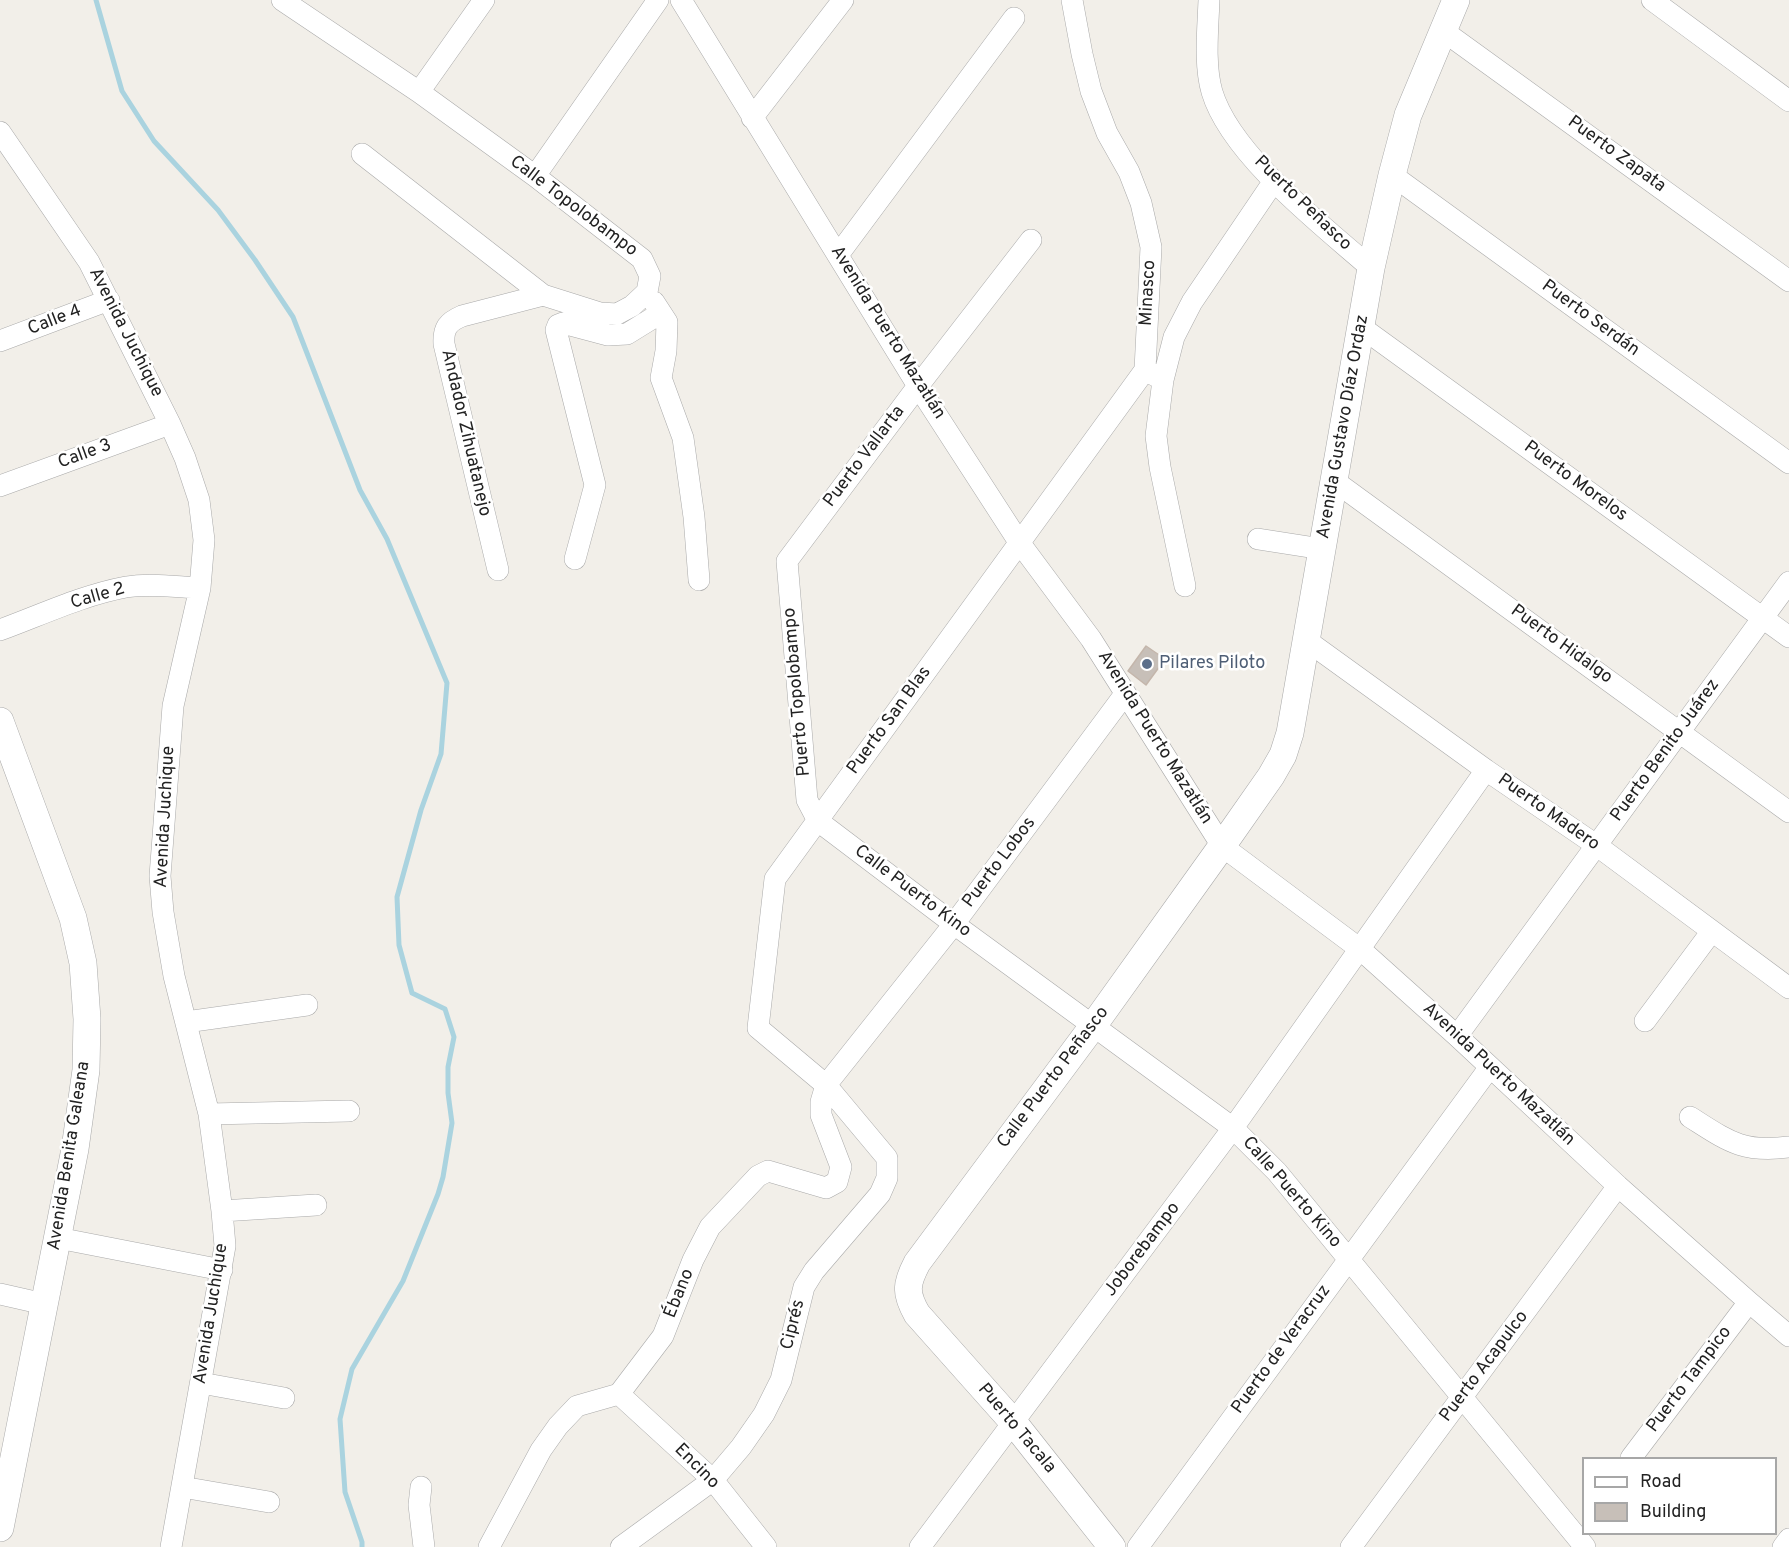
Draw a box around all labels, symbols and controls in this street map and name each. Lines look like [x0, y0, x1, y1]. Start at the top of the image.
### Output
street label: Puerto Zapata [1563, 112, 1669, 198]
street label: Calle Topolobampo [505, 152, 641, 262]
street label: Puerto Peñasco [1249, 152, 1355, 256]
street label: Avenida Puerto Mazatlán [825, 242, 949, 424]
street label: Minasco [1136, 259, 1162, 327]
street label: Avenida Juchique [83, 265, 167, 401]
street label: Puerto Serdán [1537, 276, 1643, 362]
street label: Calle 4 [25, 301, 85, 341]
street label: Avenida Gustavo Díaz Ordaz [1314, 313, 1374, 541]
street label: Andador Zihuatanejo [435, 347, 495, 519]
street label: Puerto Vallarta [820, 402, 910, 512]
street label: Calle 3 [55, 435, 115, 475]
street label: Puerto Morelos [1519, 437, 1631, 527]
street label: Calle 2 [68, 579, 128, 615]
street label: Puerto Hidalgo [1506, 601, 1616, 689]
street label: Puerto Topolobampo [780, 607, 816, 777]
street label: Avenida Puerto Mazatlán [1092, 647, 1216, 829]
place label: Pilares Piloto [1159, 653, 1265, 675]
marker: Pilares Piloto [1140, 657, 1154, 671]
street label: Puerto San Blas [844, 663, 936, 779]
street label: Puerto Benito Juárez [1607, 675, 1725, 827]
street label: Avenida Juchique [151, 745, 181, 889]
street label: Puerto Madero [1493, 770, 1603, 856]
street label: Puerto Lobos [959, 813, 1041, 913]
street label: Calle Puerto Kino [849, 841, 975, 943]
street label: Avenida Puerto Mazatlán [1417, 999, 1579, 1151]
street label: Calle Puerto Peñasco [994, 1003, 1114, 1153]
street label: Avenida Benita Galeana [44, 1060, 96, 1252]
street label: Calle Puerto Kino [1237, 1133, 1345, 1253]
street label: Joborebampo [1101, 1199, 1185, 1301]
street label: Avenida Juchique [190, 1242, 234, 1386]
street label: Ébano [660, 1266, 700, 1322]
street label: Puerto de Veracruz [1228, 1281, 1336, 1419]
street label: Ciprés [777, 1298, 811, 1352]
street label: Puerto Acapulco [1436, 1307, 1534, 1427]
street label: Puerto Tampico [1643, 1323, 1737, 1437]
street label: Puerto Tacala [972, 1380, 1060, 1478]
street label: Encino [669, 1440, 723, 1494]
legend [1582, 1457, 1777, 1535]
text: Road [1640, 1471, 1682, 1494]
text: Building [1640, 1501, 1706, 1524]

